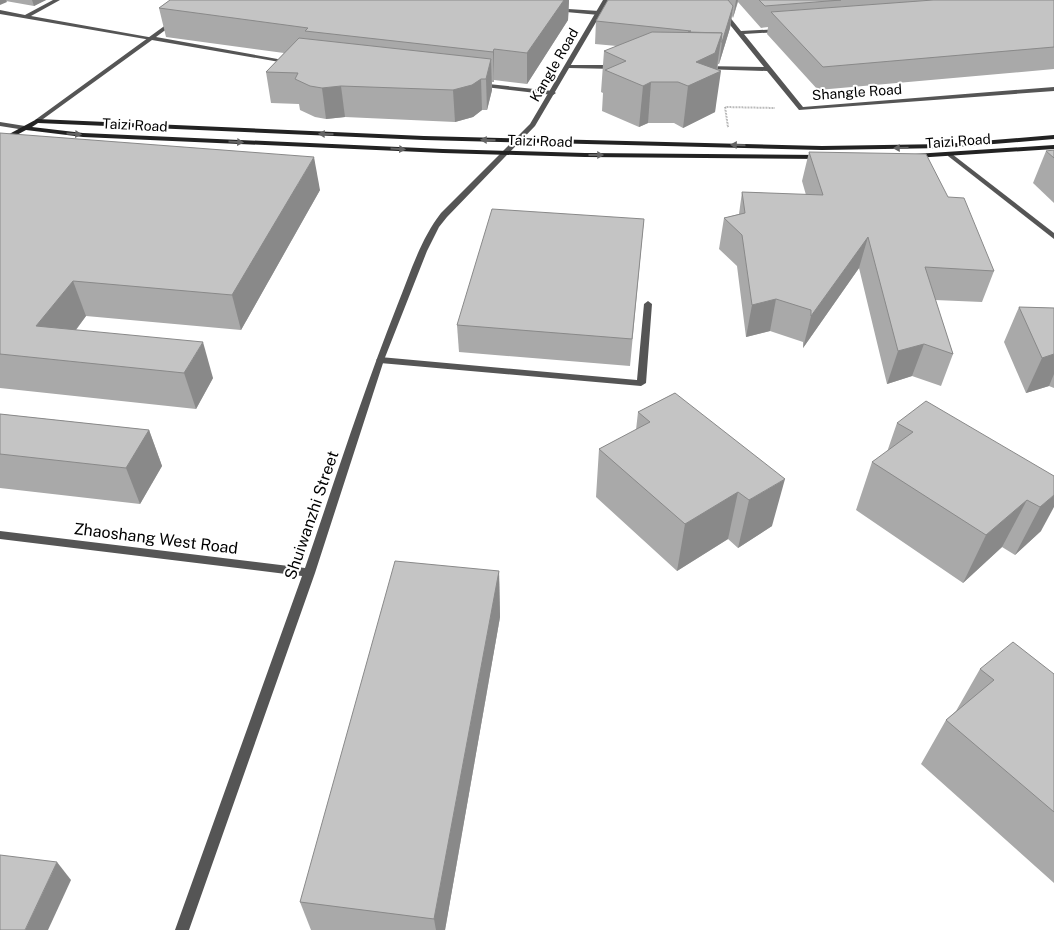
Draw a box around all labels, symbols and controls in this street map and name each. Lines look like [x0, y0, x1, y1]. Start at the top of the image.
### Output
street label: Kangle Road [527, 25, 581, 105]
street label: Shangle Road [811, 81, 903, 103]
street label: Taizi Road [102, 115, 168, 135]
one-way arrow [318, 130, 334, 138]
one-way arrow [66, 131, 82, 139]
street label: Taizi Road [925, 131, 991, 151]
street label: Taizi Road [507, 132, 573, 150]
one-way arrow [480, 136, 496, 144]
one-way arrow [228, 138, 244, 146]
one-way arrow [730, 141, 746, 149]
one-way arrow [892, 144, 908, 152]
one-way arrow [390, 146, 406, 154]
one-way arrow [588, 151, 604, 159]
street label: Shuiwanzhi Street [280, 448, 342, 582]
street label: Zhaoshang West Road [73, 519, 239, 558]

